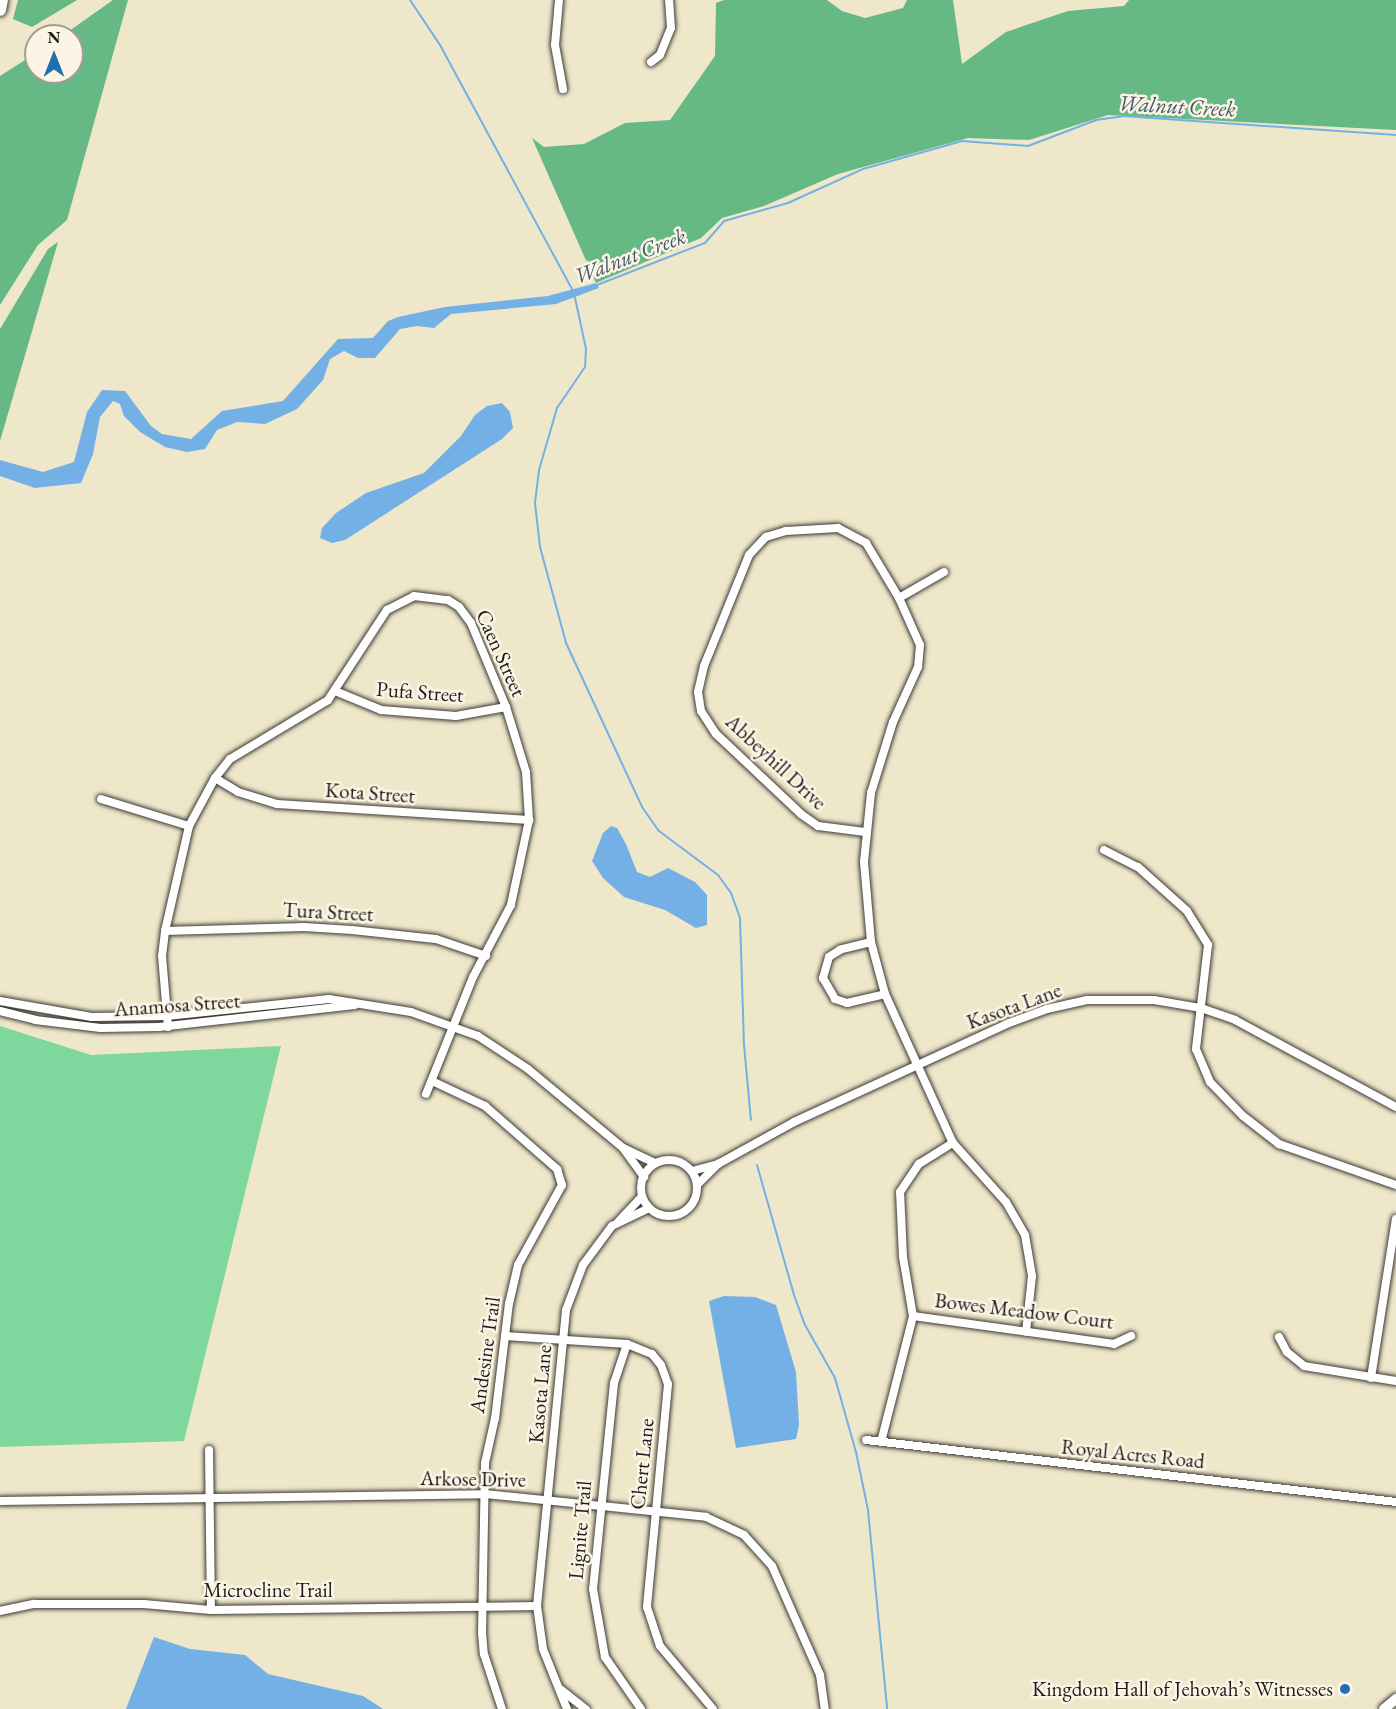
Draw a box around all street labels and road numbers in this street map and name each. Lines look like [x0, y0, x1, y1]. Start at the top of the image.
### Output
street label: Caen Street [471, 605, 531, 701]
street label: Pufa Street [375, 676, 465, 708]
street label: Abbeyhill Drive [720, 709, 832, 815]
street label: Kota Street [324, 777, 416, 809]
street label: Tura Street [282, 897, 374, 927]
street label: Kasota Lane [963, 977, 1065, 1035]
street label: Anamosa Street [113, 988, 241, 1022]
street label: Bowes Meadow Court [933, 1288, 1115, 1334]
street label: Andesine Trail [464, 1295, 506, 1415]
street label: Kasota Lane [523, 1344, 557, 1444]
street label: Chert Lane [625, 1417, 659, 1511]
street label: Royal Acres Road [1060, 1434, 1206, 1474]
street label: Arkose Drive [420, 1465, 526, 1493]
street label: Lignite Trail [563, 1479, 597, 1581]
street label: Microcline Trail [203, 1577, 333, 1603]

